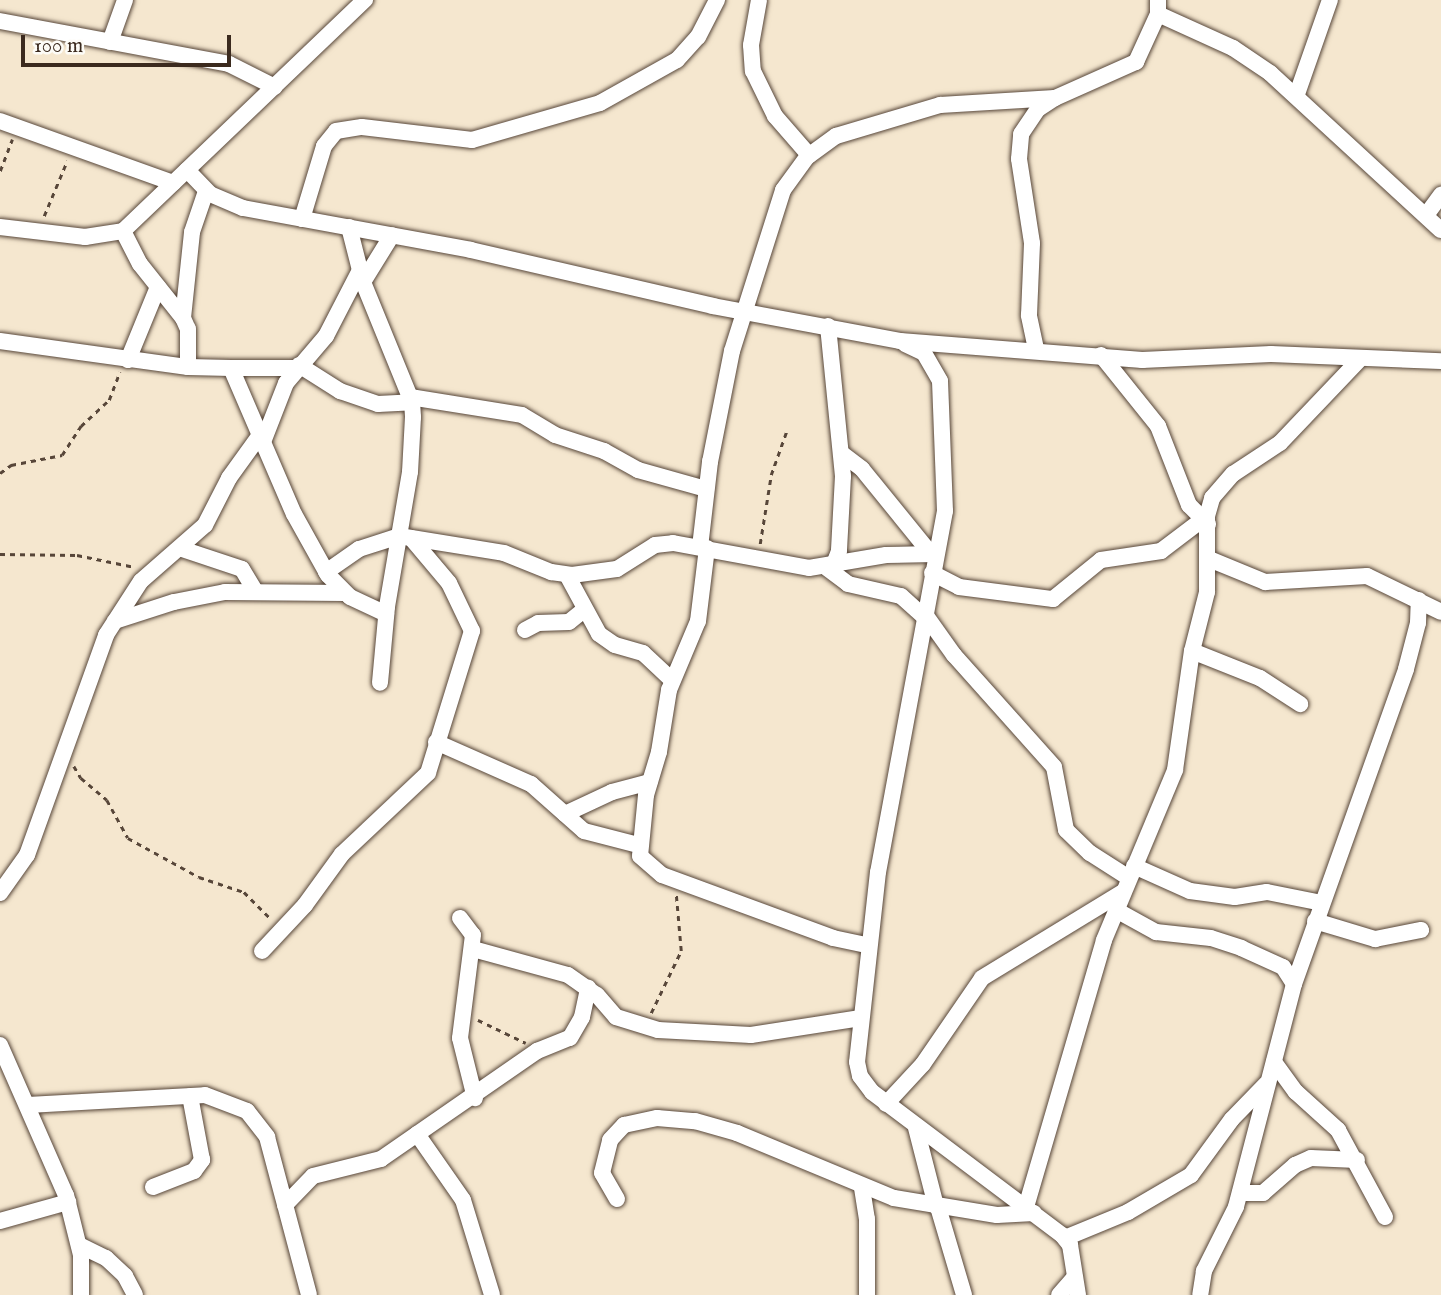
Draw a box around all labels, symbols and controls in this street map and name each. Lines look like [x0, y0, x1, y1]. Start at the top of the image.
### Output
scale bar [24, 21, 234, 65]
text: 100 m [34, 33, 83, 60]

